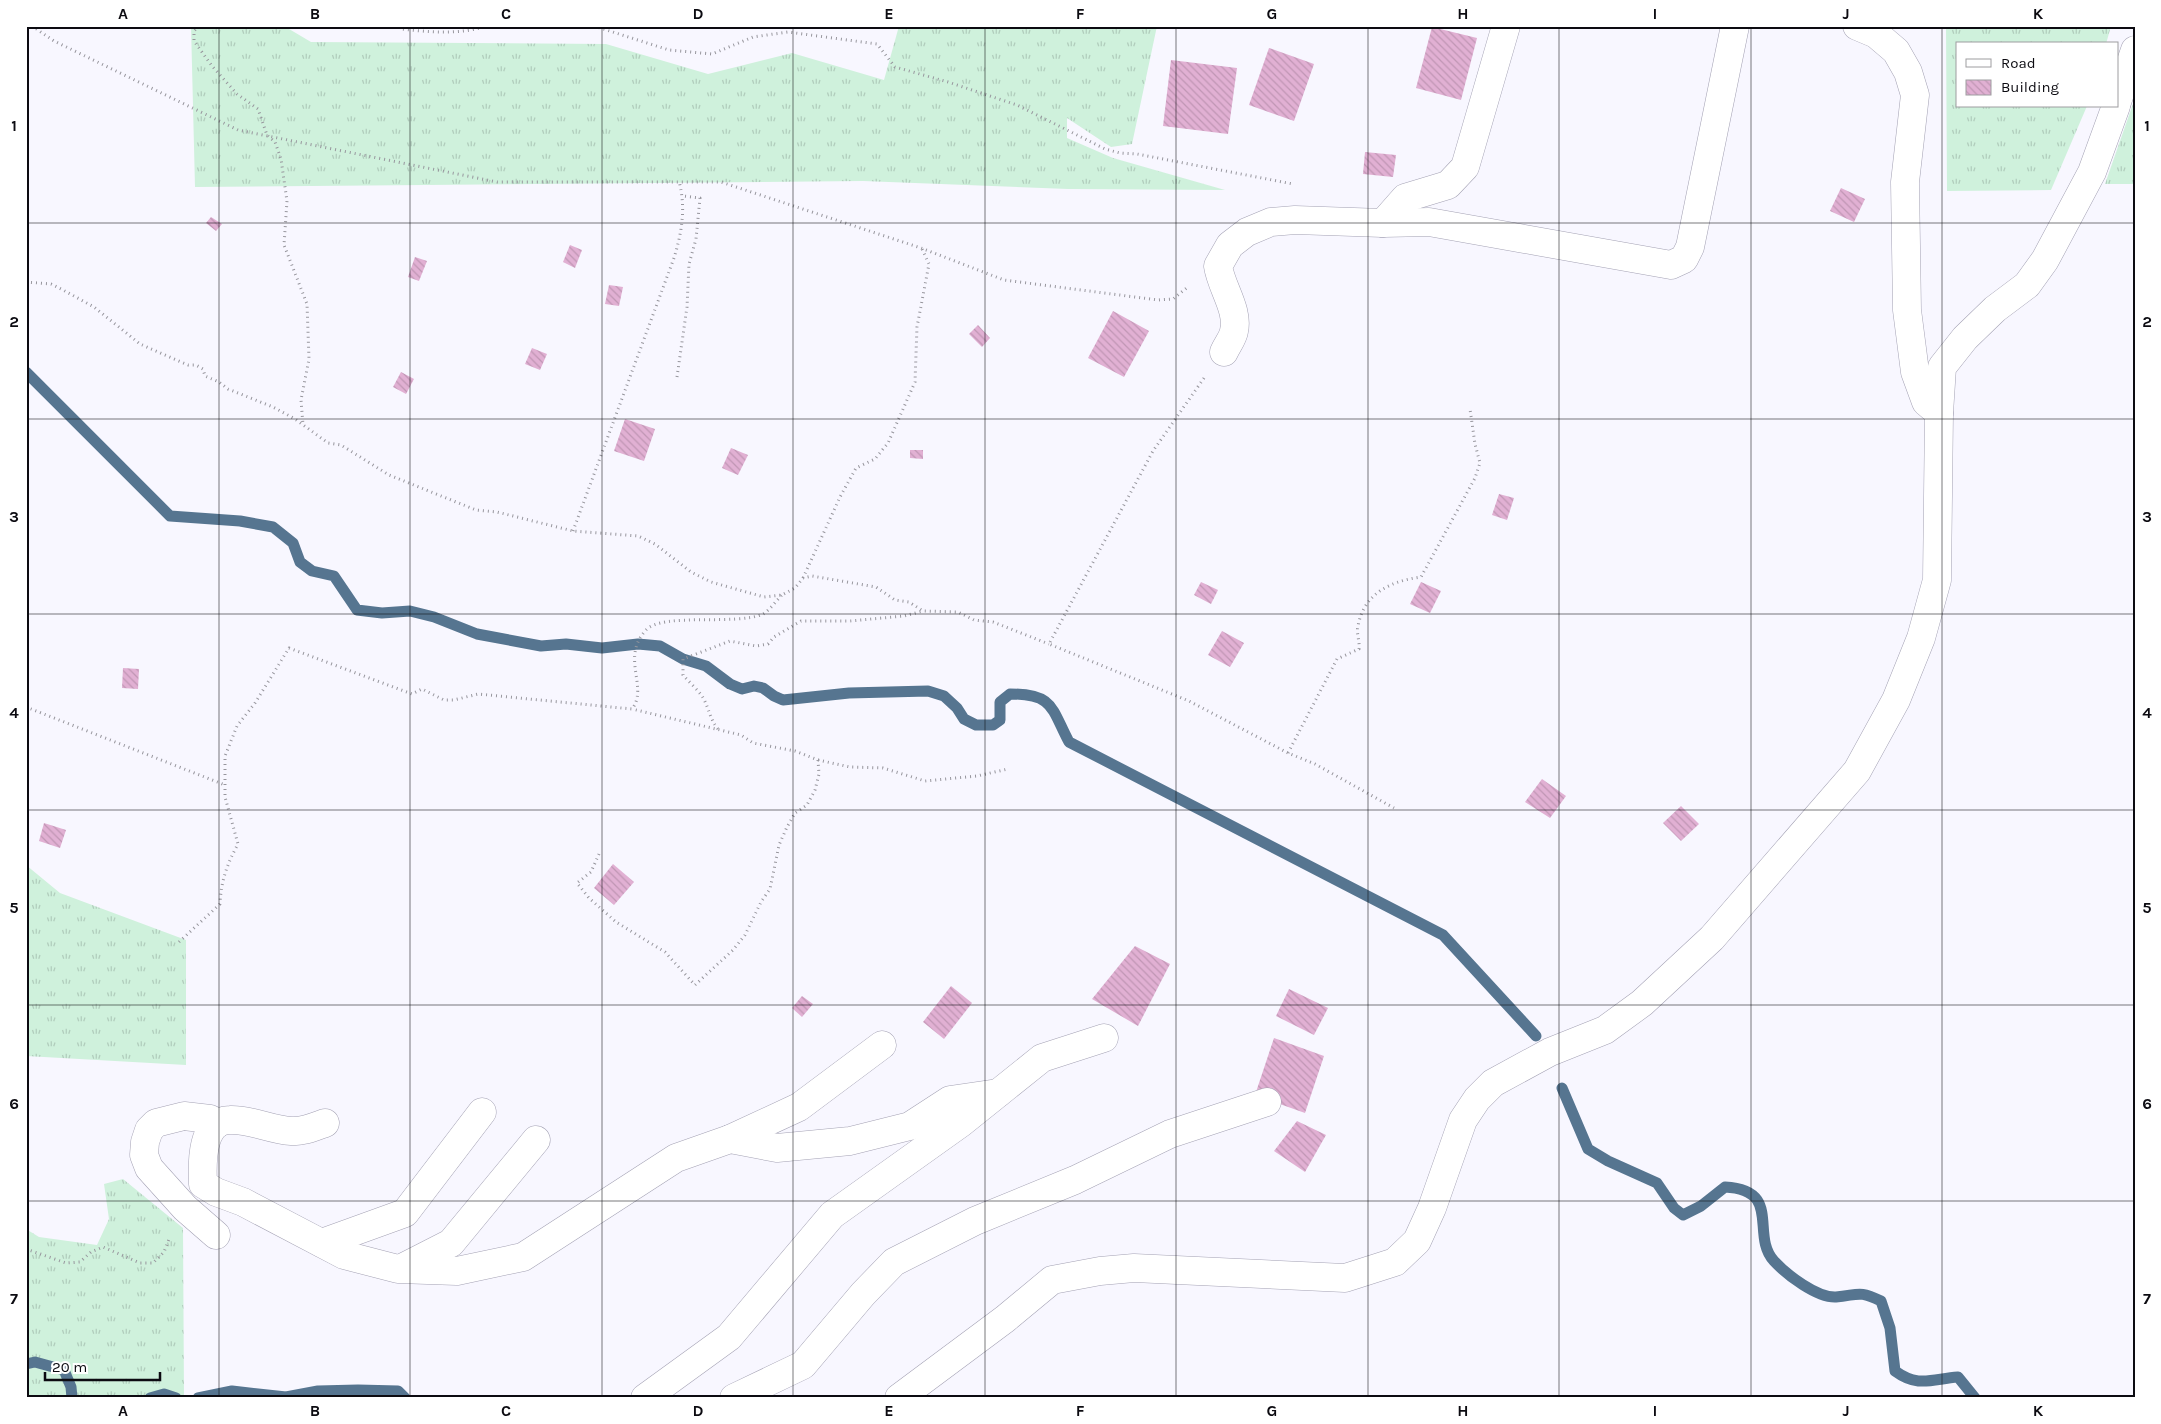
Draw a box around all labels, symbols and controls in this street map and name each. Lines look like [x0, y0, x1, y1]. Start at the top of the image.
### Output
text: A [118, 4, 128, 23]
text: B [310, 4, 320, 23]
text: C [501, 4, 511, 23]
text: D [693, 4, 704, 23]
text: E [884, 4, 894, 23]
text: F [1076, 4, 1085, 23]
text: G [1267, 4, 1277, 23]
text: H [1457, 4, 1469, 23]
text: I [1653, 4, 1657, 23]
text: J [1842, 4, 1850, 23]
text: K [2033, 4, 2044, 23]
legend [1956, 42, 2118, 108]
text: Road [2001, 54, 2036, 72]
text: Building [2001, 78, 2059, 96]
text: 1 [11, 116, 17, 135]
text: 1 [2144, 116, 2150, 135]
text: 2 [9, 312, 19, 331]
text: 2 [2142, 312, 2152, 331]
text: 3 [9, 507, 19, 526]
text: 3 [2142, 507, 2152, 526]
text: 4 [9, 703, 19, 722]
text: 4 [2142, 703, 2152, 722]
text: 5 [9, 898, 19, 917]
text: 5 [2142, 898, 2152, 917]
text: 6 [9, 1094, 19, 1113]
text: 6 [2142, 1094, 2152, 1113]
text: 7 [10, 1289, 18, 1308]
text: 7 [2143, 1289, 2151, 1308]
scale bar [45, 1349, 160, 1381]
text: 20 m [52, 1358, 87, 1376]
text: A [118, 1401, 128, 1420]
text: B [310, 1401, 320, 1420]
text: C [501, 1401, 511, 1420]
text: D [693, 1401, 704, 1420]
text: E [884, 1401, 894, 1420]
text: F [1076, 1401, 1085, 1420]
text: G [1267, 1401, 1277, 1420]
text: H [1457, 1401, 1469, 1420]
text: I [1653, 1401, 1657, 1420]
text: J [1842, 1401, 1850, 1420]
text: K [2033, 1401, 2044, 1420]

